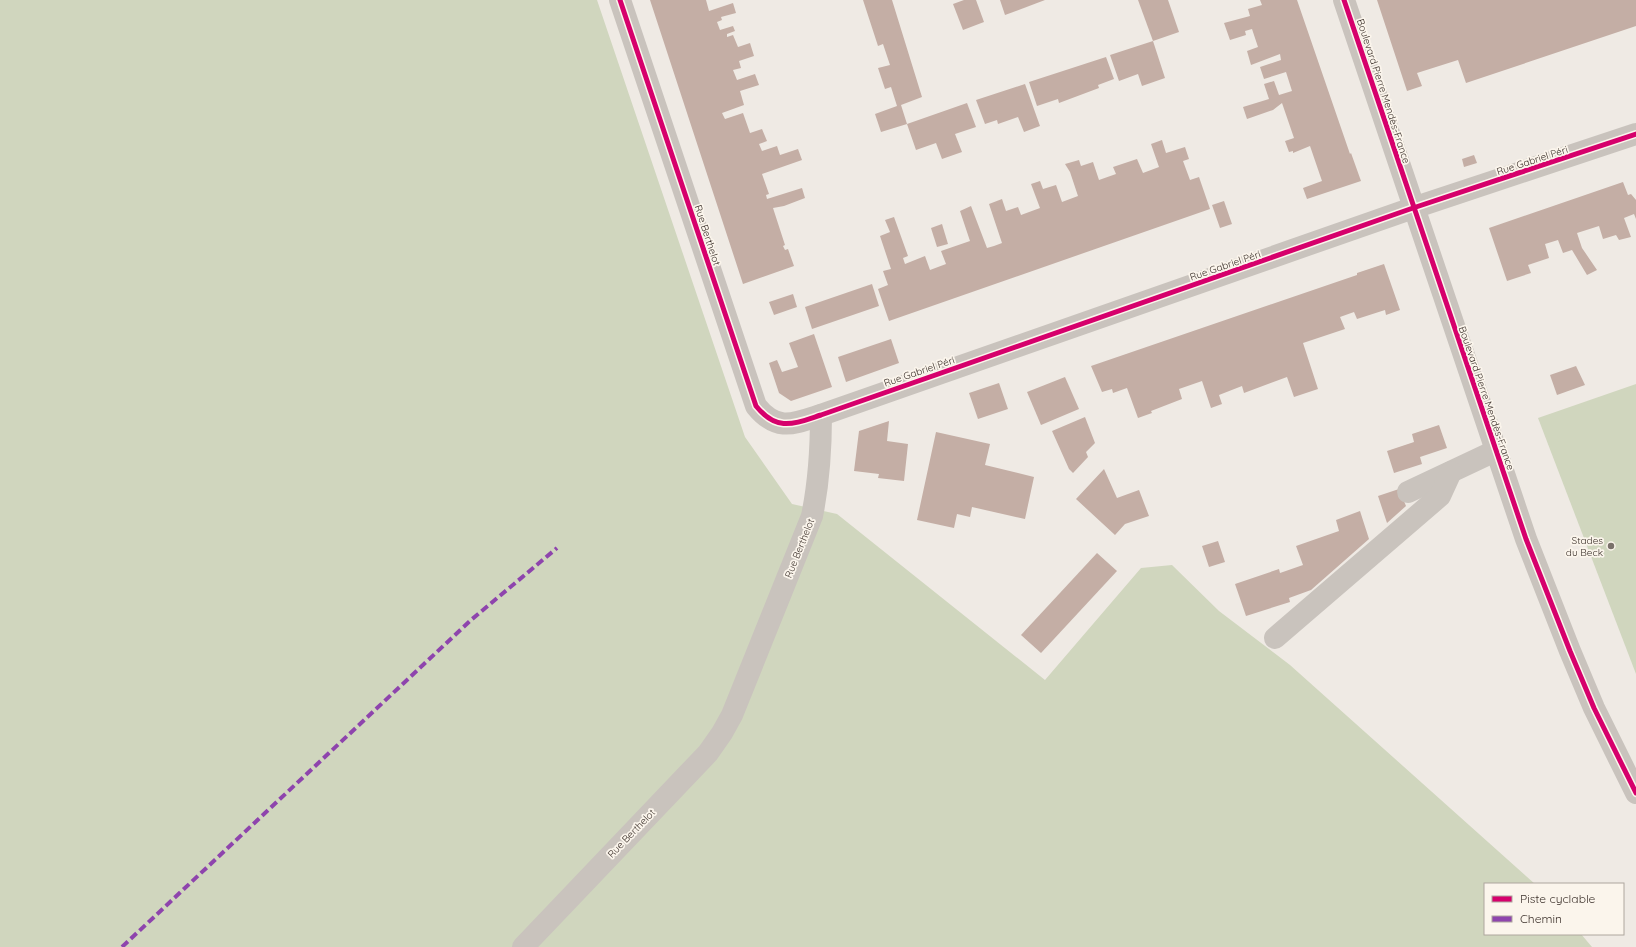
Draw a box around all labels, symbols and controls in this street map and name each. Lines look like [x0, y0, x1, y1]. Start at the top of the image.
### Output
street label: Boulevard Pierre Mendès-France [1354, 17, 1413, 165]
street label: Rue Gabriel Péri [1495, 143, 1569, 178]
street label: Rue Berthelot [692, 203, 724, 268]
street label: Rue Gabriel Péri [1188, 247, 1262, 284]
street label: Boulevard Pierre Mendès-France [1456, 324, 1517, 472]
street label: Rue Gabriel Péri [882, 353, 956, 390]
street label: Rue Berthelot [782, 516, 818, 580]
place label: Stades du Beck [1566, 534, 1603, 559]
marker: Stades du Beck [1606, 541, 1616, 551]
street label: Rue Berthelot [605, 806, 658, 861]
legend [1484, 883, 1624, 935]
text: Piste cyclable [1520, 891, 1596, 906]
text: Chemin [1520, 911, 1562, 926]

